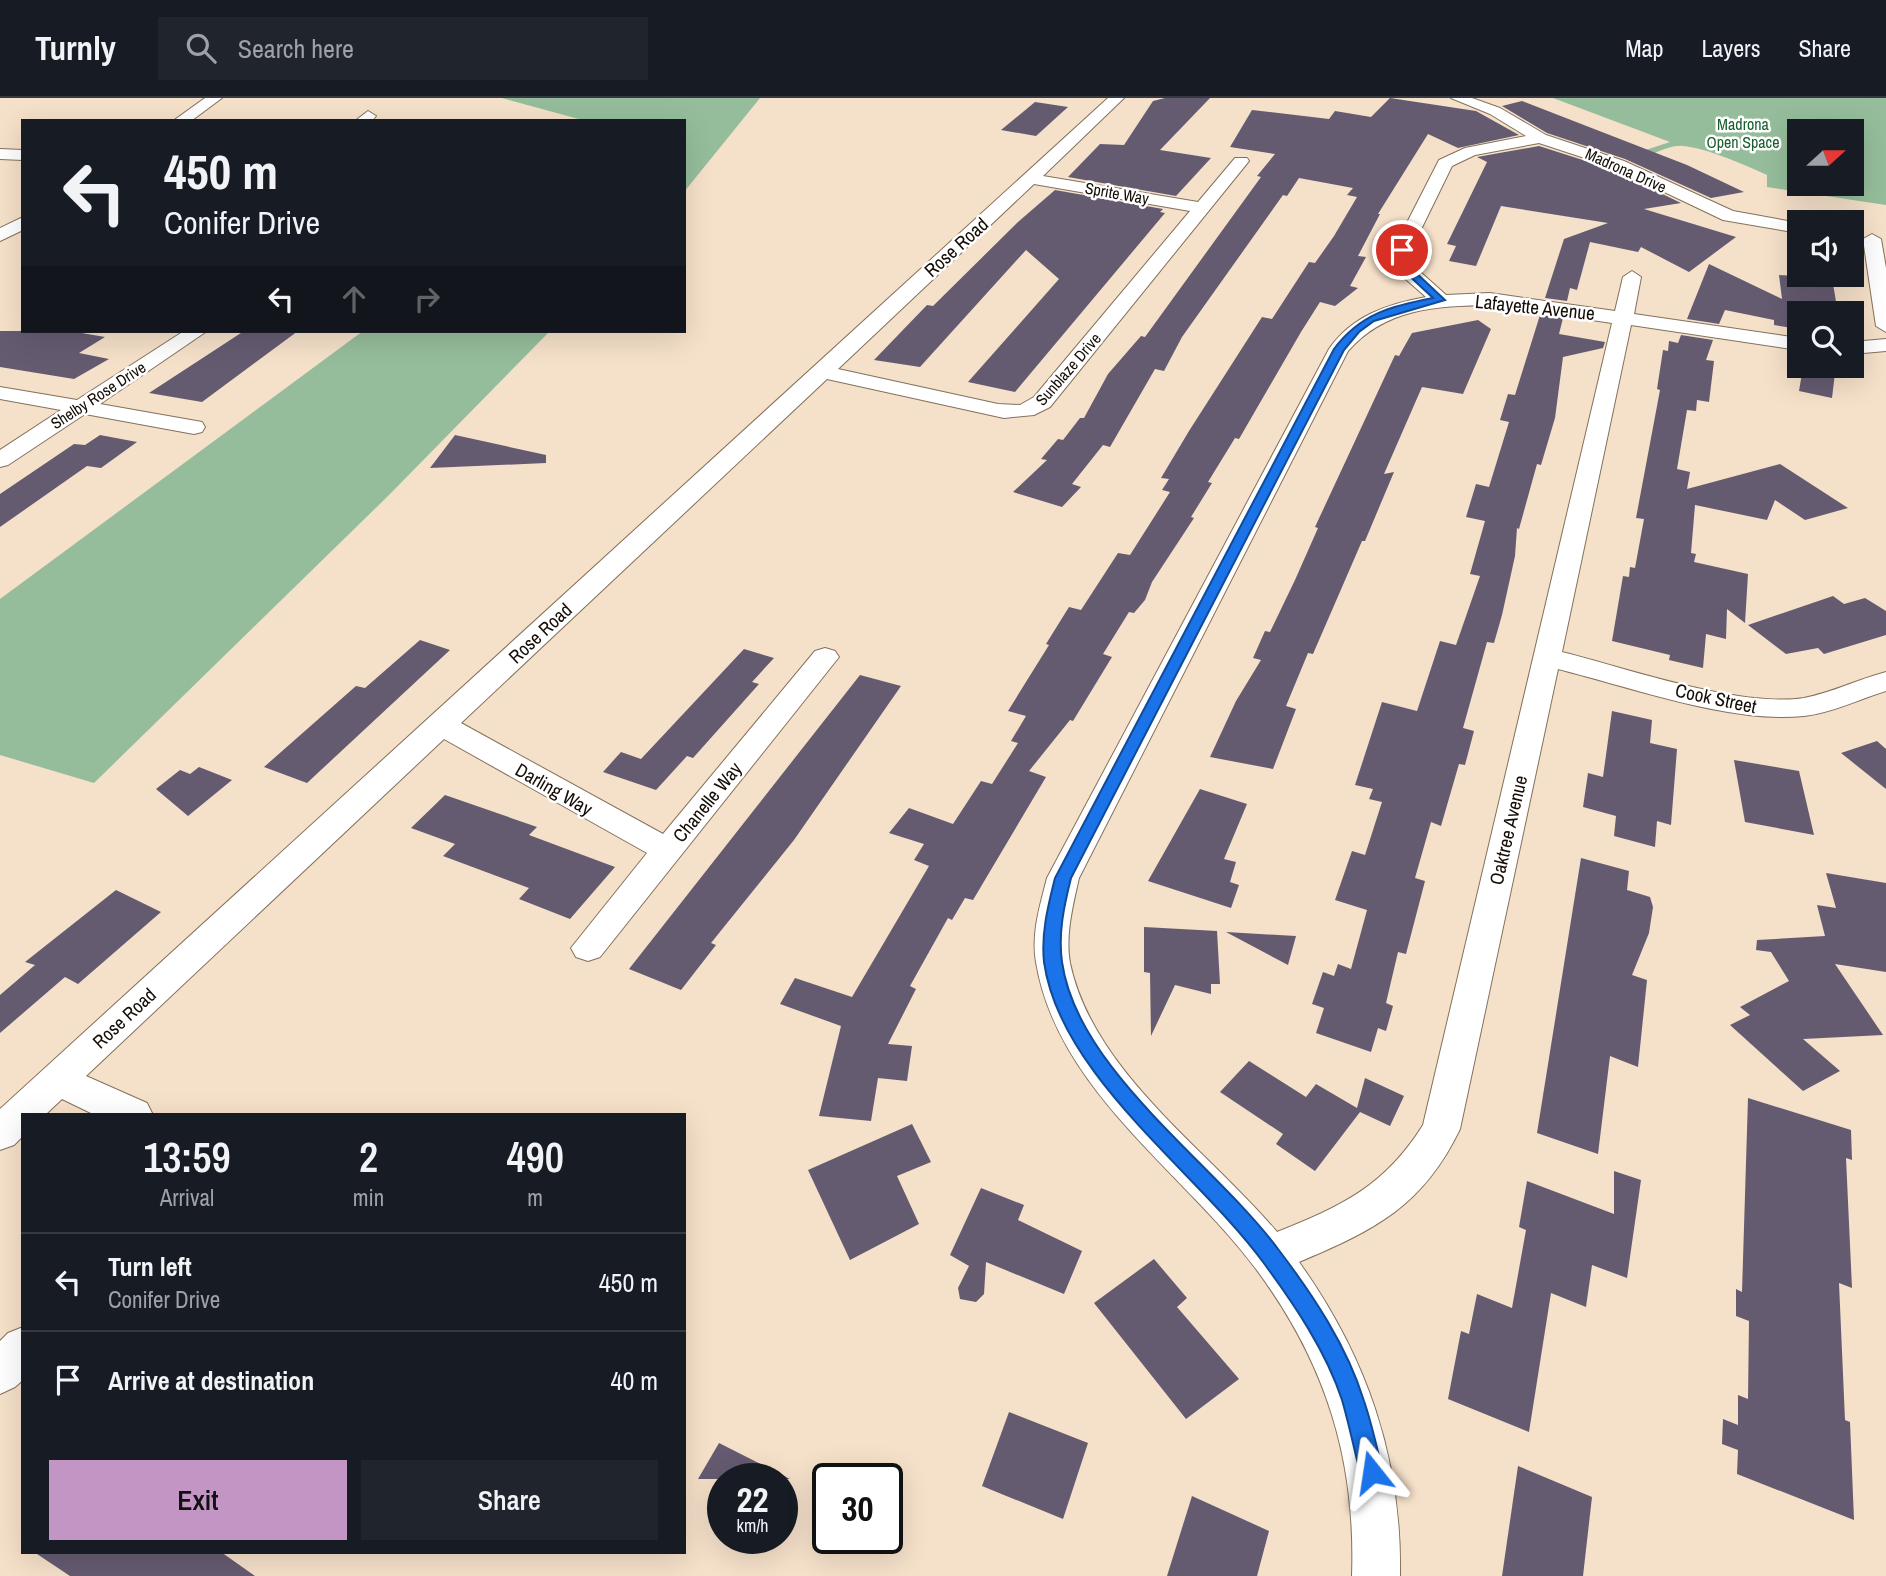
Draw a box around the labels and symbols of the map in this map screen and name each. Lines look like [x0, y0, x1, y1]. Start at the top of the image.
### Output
park label: Madrona Open Space [1707, 113, 1779, 153]
north arrow [1787, 119, 1864, 196]
street label: Madrona Drive [1582, 142, 1670, 198]
street label: Sprite Way [1083, 177, 1151, 210]
street label: Rose Road [918, 211, 994, 283]
pin [1372, 220, 1432, 280]
street label: Lafayette Avenue [1474, 288, 1596, 326]
street label: Sunblaze Drive [1030, 328, 1106, 410]
street label: Shelby Rose Drive [46, 356, 150, 434]
street label: Rose Road [503, 597, 577, 669]
street label: Cook Street [1673, 677, 1760, 719]
street label: Darling Way [511, 756, 598, 822]
street label: Chanelle Way [667, 756, 748, 848]
street label: Oaktree Avenue [1483, 773, 1533, 887]
street label: Rose Road [87, 982, 161, 1054]
position arrow [1335, 1435, 1409, 1509]
speed limit sign: 30 [812, 1463, 903, 1554]

